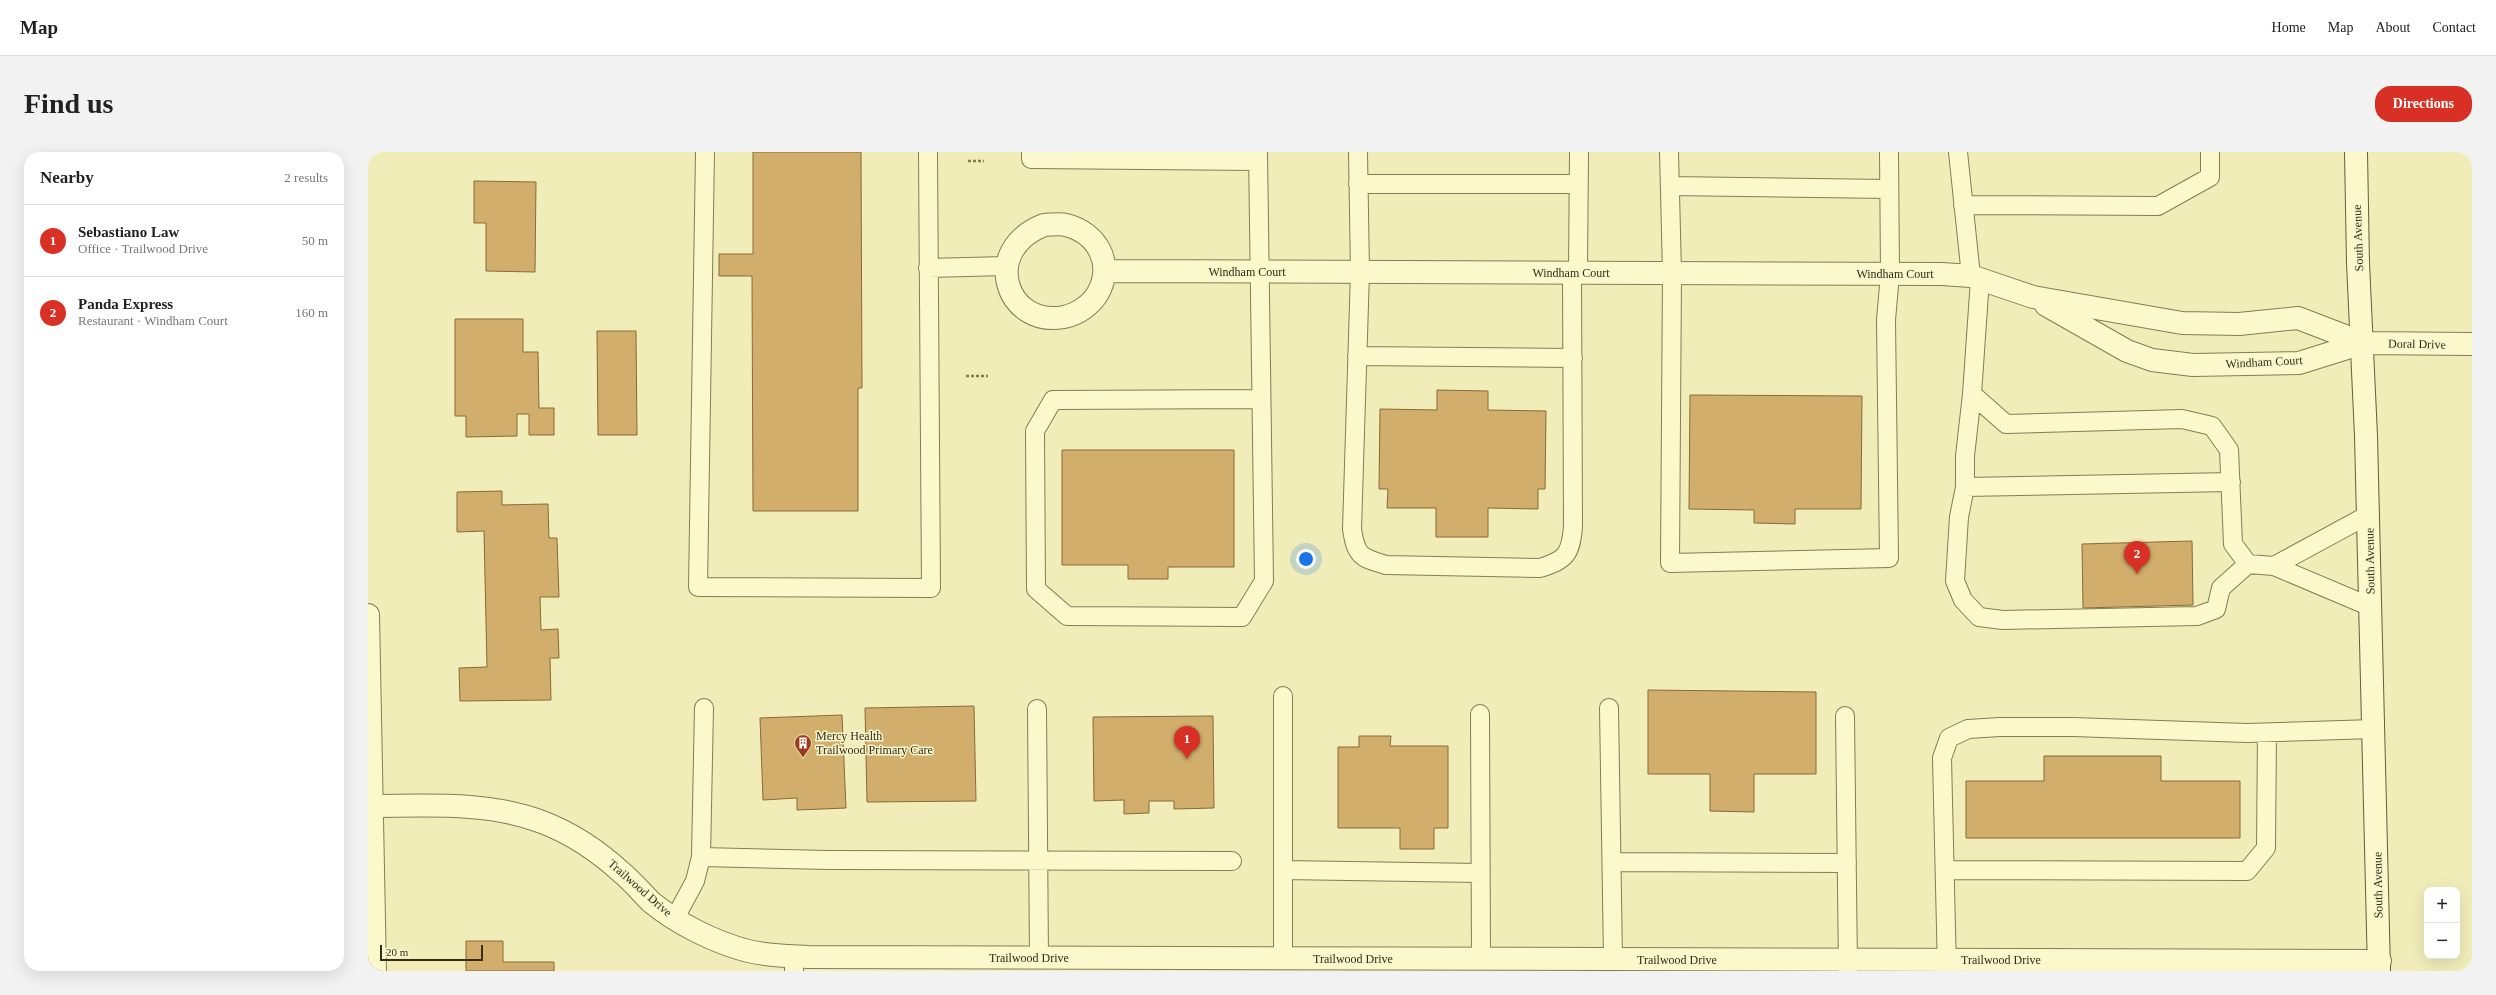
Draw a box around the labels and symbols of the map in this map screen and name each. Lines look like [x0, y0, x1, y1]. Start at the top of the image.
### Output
street label: South Avenue [2350, 204, 2366, 272]
street label: Windham Court [1208, 265, 1286, 279]
street label: Windham Court [1532, 266, 1610, 280]
street label: Windham Court [1856, 267, 1934, 281]
street label: Doral Drive [2388, 336, 2446, 352]
street label: Windham Court [2225, 353, 2304, 371]
street label: South Avenue [2362, 527, 2378, 595]
pin: 2 [2124, 541, 2150, 574]
your location [1296, 549, 1316, 569]
pin: 1 [1174, 726, 1200, 759]
place label: Mercy Health Trailwood Primary Care [816, 729, 933, 757]
building icon: Mercy Health Trailwood Primary Care [793, 733, 813, 758]
street label: South Avenue [2370, 851, 2386, 919]
street label: Trailwood Drive [605, 857, 675, 919]
scale bar [380, 943, 483, 962]
street label: Trailwood Drive [989, 951, 1069, 965]
street label: Trailwood Drive [1313, 952, 1393, 966]
street label: Trailwood Drive [1637, 953, 1717, 967]
street label: Trailwood Drive [1961, 953, 2041, 967]

